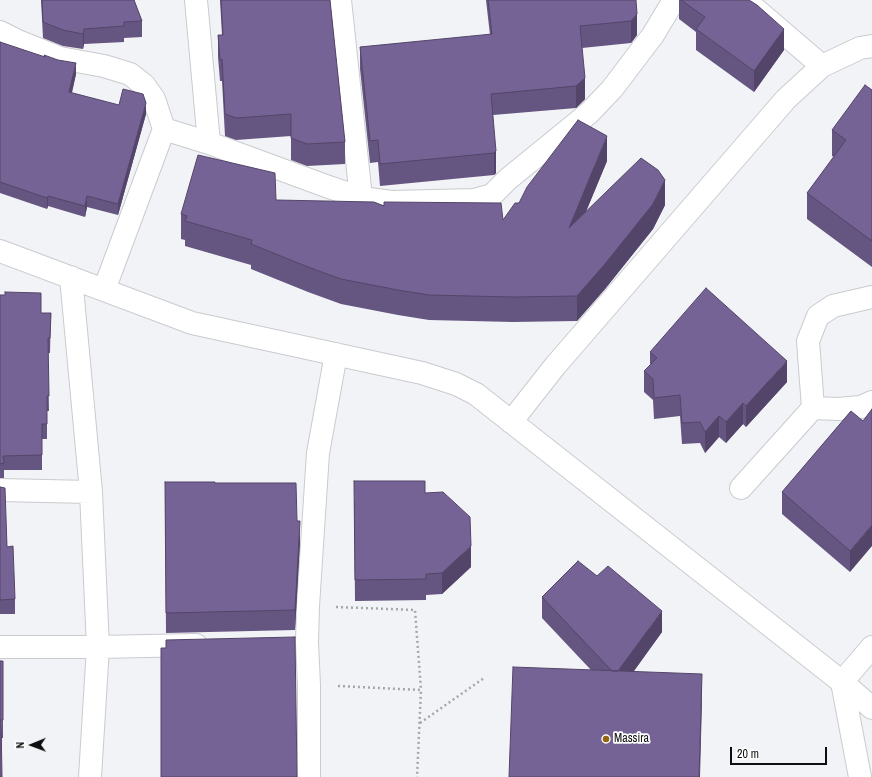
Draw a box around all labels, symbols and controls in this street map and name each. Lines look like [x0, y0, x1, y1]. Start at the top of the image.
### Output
north arrow [12, 725, 52, 765]
place label: Massira [614, 732, 649, 746]
marker: Massira [601, 734, 611, 744]
scale bar [732, 739, 829, 765]
text: N [13, 742, 27, 749]
text: 20 m [737, 746, 759, 762]

